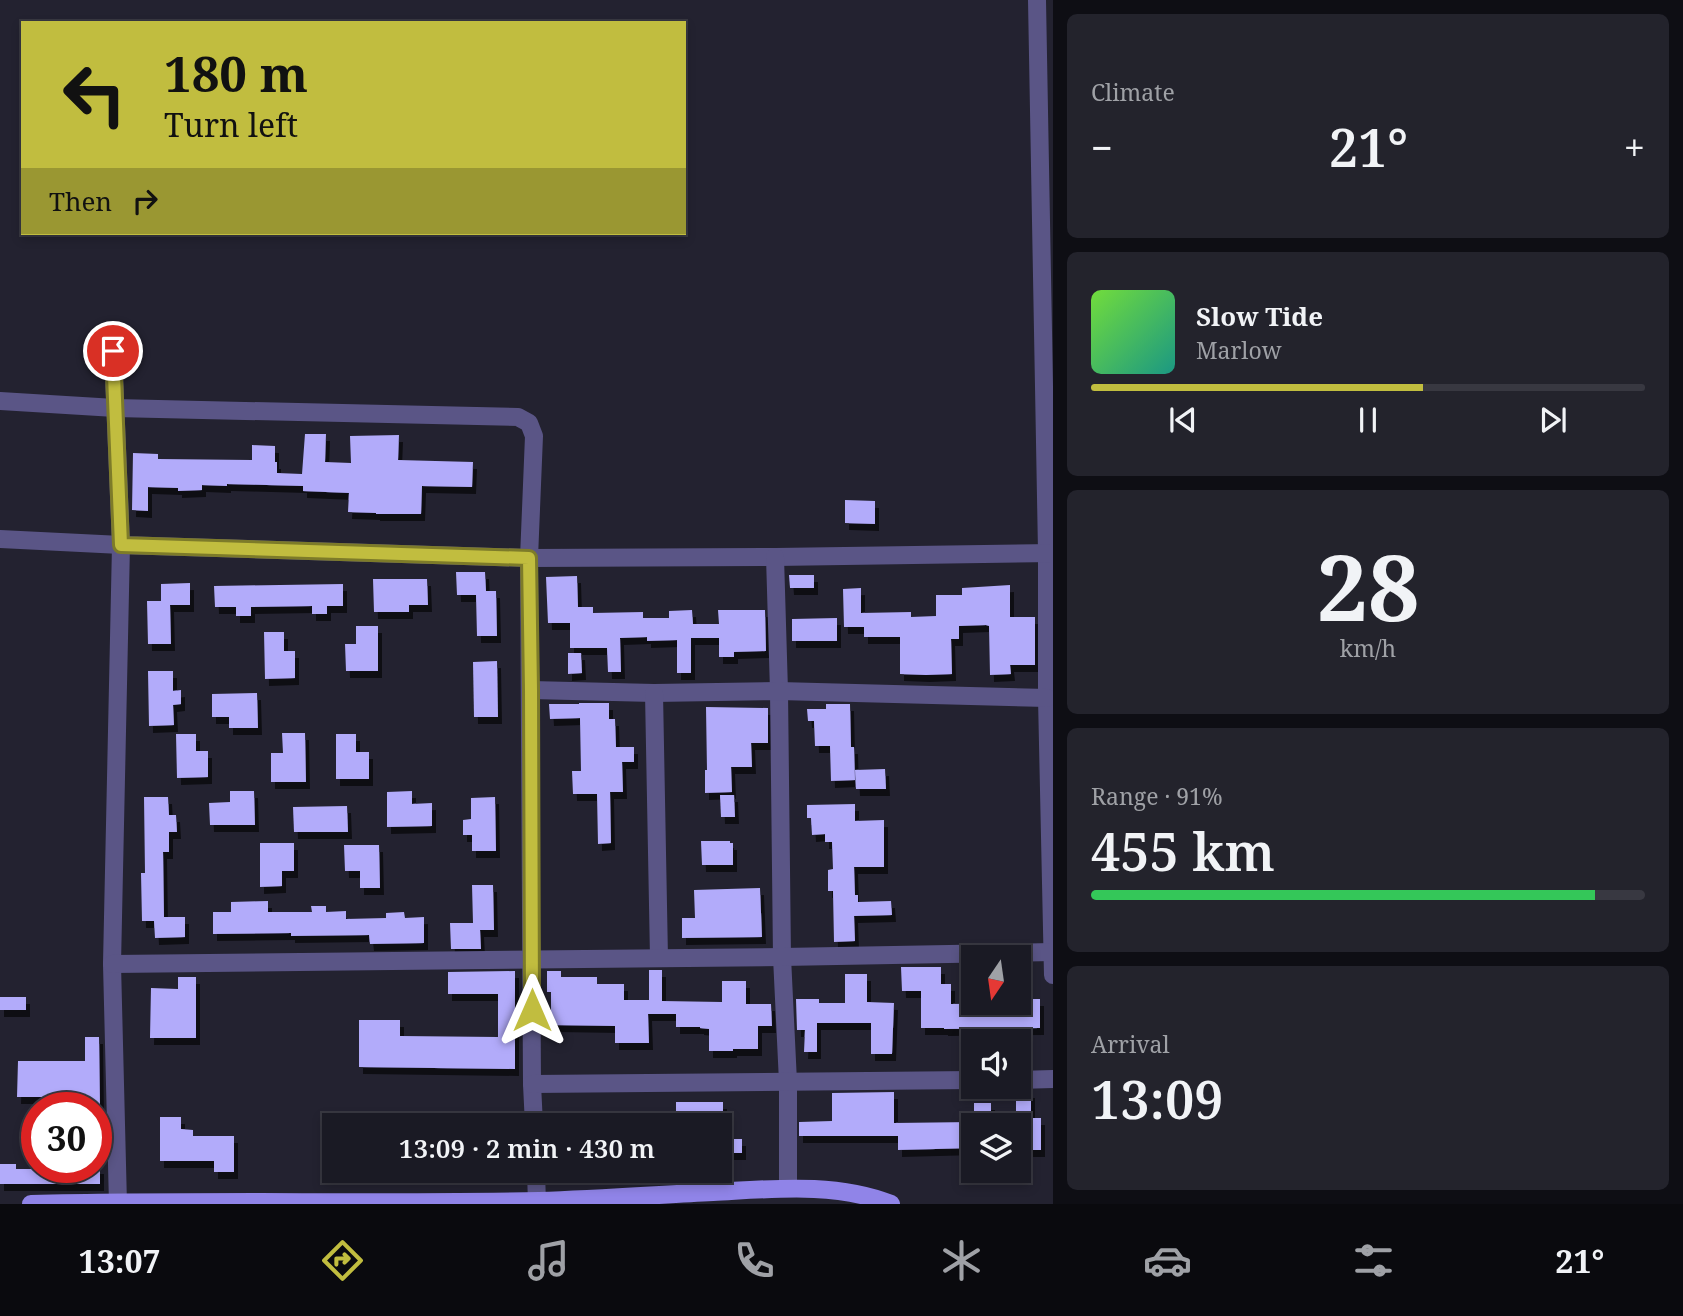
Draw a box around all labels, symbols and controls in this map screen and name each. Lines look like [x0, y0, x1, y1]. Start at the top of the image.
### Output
text: 180 m [164, 40, 308, 106]
icon: left [49, 49, 140, 140]
text: Climate [1091, 76, 1175, 108]
text: Turn left [164, 103, 298, 146]
text: 21° [1329, 111, 1408, 182]
text: − [1091, 121, 1113, 173]
text: + [1624, 121, 1645, 173]
icon: right [126, 182, 164, 220]
text: Then [49, 183, 112, 219]
text: Slow Tide [1196, 298, 1323, 334]
pin [83, 321, 143, 381]
icon: arrive [94, 332, 132, 370]
text: Marlow [1196, 334, 1282, 366]
icon: previous [1164, 401, 1202, 439]
icon: pause [1349, 401, 1387, 439]
icon: next [1534, 401, 1572, 439]
text: 28 [1317, 524, 1419, 648]
text: km/h [1340, 632, 1396, 664]
text: Range · 91% [1091, 780, 1223, 812]
text: 455 km [1091, 815, 1275, 886]
north arrow [961, 945, 1031, 1015]
map controls [961, 945, 1031, 1183]
position arrow [495, 973, 569, 1047]
text: Arrival [1091, 1028, 1170, 1060]
button: sound [961, 1029, 1031, 1099]
text: 13:09 [1091, 1063, 1224, 1134]
speed limit sign: 30 [21, 1092, 112, 1183]
button: layers [961, 1113, 1031, 1183]
text: 13:09 · 2 min · 430 m [399, 1130, 655, 1166]
icon: directions [318, 1236, 367, 1285]
icon: music [524, 1236, 573, 1285]
icon: phone [730, 1236, 779, 1285]
icon: climate [937, 1236, 986, 1285]
icon: car [1143, 1236, 1192, 1285]
icon: filters [1349, 1236, 1398, 1285]
text: 13:07 [79, 1239, 161, 1282]
text: 21° [1555, 1239, 1604, 1282]

